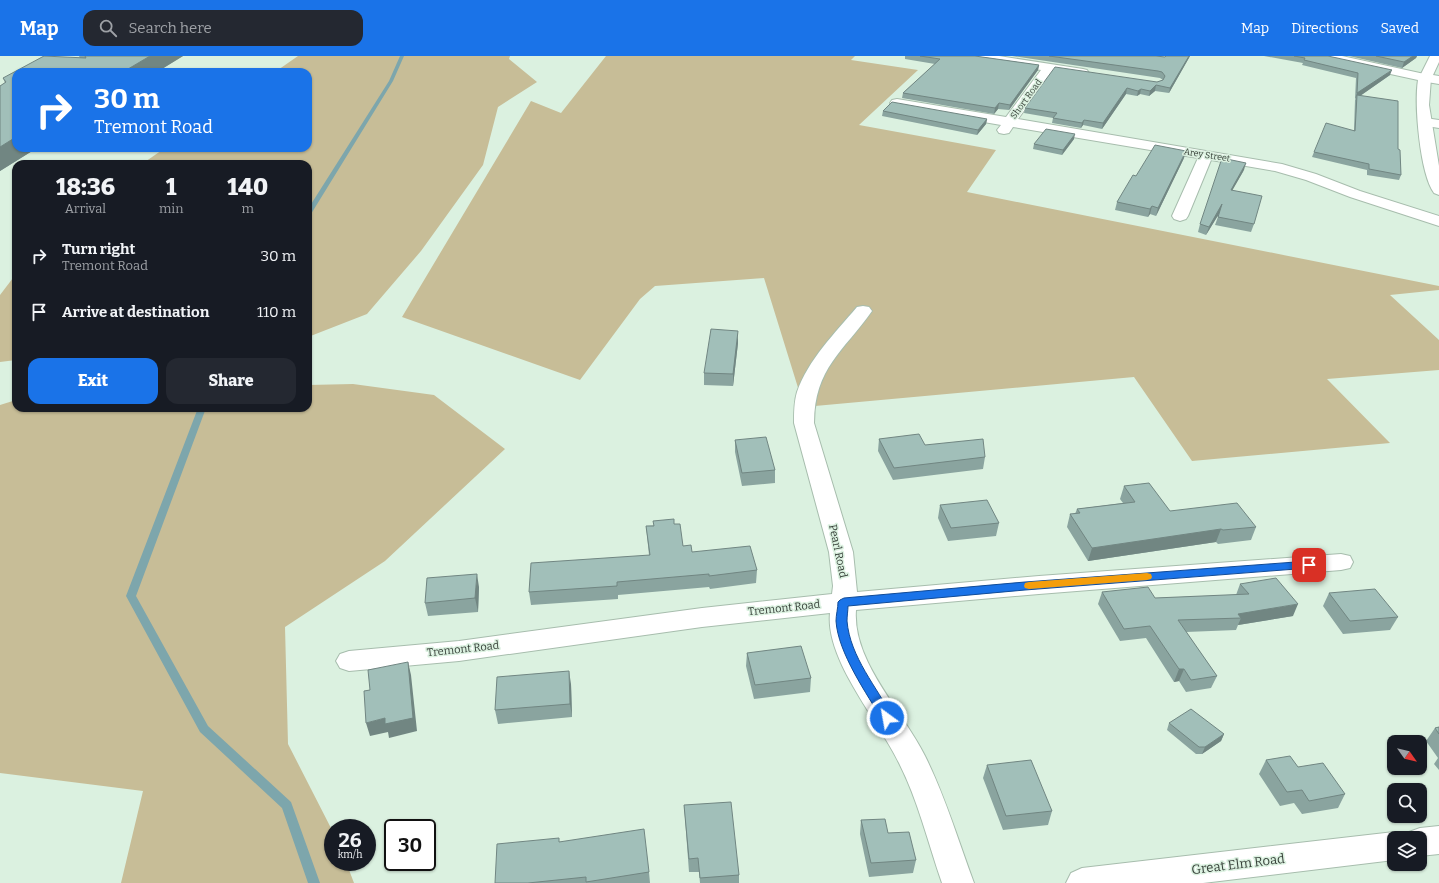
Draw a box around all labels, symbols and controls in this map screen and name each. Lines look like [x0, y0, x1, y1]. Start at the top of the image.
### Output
search box [83, 10, 363, 46]
text: Map [20, 17, 59, 40]
icon: search [97, 17, 119, 39]
text: Search here [129, 19, 212, 37]
text: Map [1241, 20, 1269, 37]
text: Directions [1291, 20, 1359, 37]
text: Saved [1381, 20, 1419, 37]
street label: Short Road [1008, 77, 1044, 121]
text: 30 m [94, 82, 160, 115]
icon: right [28, 84, 80, 136]
text: Tremont Road [94, 116, 213, 138]
street label: Arey Street [1183, 146, 1232, 164]
text: 18:36 [56, 173, 115, 201]
text: 1 [166, 173, 176, 201]
text: 140 [227, 173, 268, 201]
text: Arrival [65, 201, 106, 216]
text: min [159, 201, 183, 216]
text: m [241, 201, 254, 216]
text: Turn right [62, 240, 135, 258]
icon: right [28, 245, 50, 267]
text: 30 m [261, 247, 296, 265]
text: Tremont Road [62, 258, 148, 273]
icon: arrive [28, 301, 50, 323]
text: Arrive at destination [62, 303, 209, 321]
text: 110 m [257, 303, 296, 321]
button: Exit [28, 358, 158, 404]
button: Share [166, 358, 296, 404]
street label: Pearl Road [826, 523, 850, 579]
pin [1292, 548, 1326, 582]
icon: arrive [1298, 554, 1320, 576]
street label: Tremont Road [747, 598, 821, 618]
street label: Tremont Road [426, 639, 500, 659]
position arrow [866, 697, 908, 739]
north arrow [1387, 735, 1427, 775]
map controls [1387, 735, 1427, 871]
button: search [1387, 783, 1427, 823]
speed limit sign: 30 [384, 819, 436, 871]
text: 26 [338, 828, 362, 852]
button: layers [1387, 831, 1427, 871]
text: km/h [338, 849, 362, 861]
street label: Great Elm Road [1190, 851, 1286, 877]

